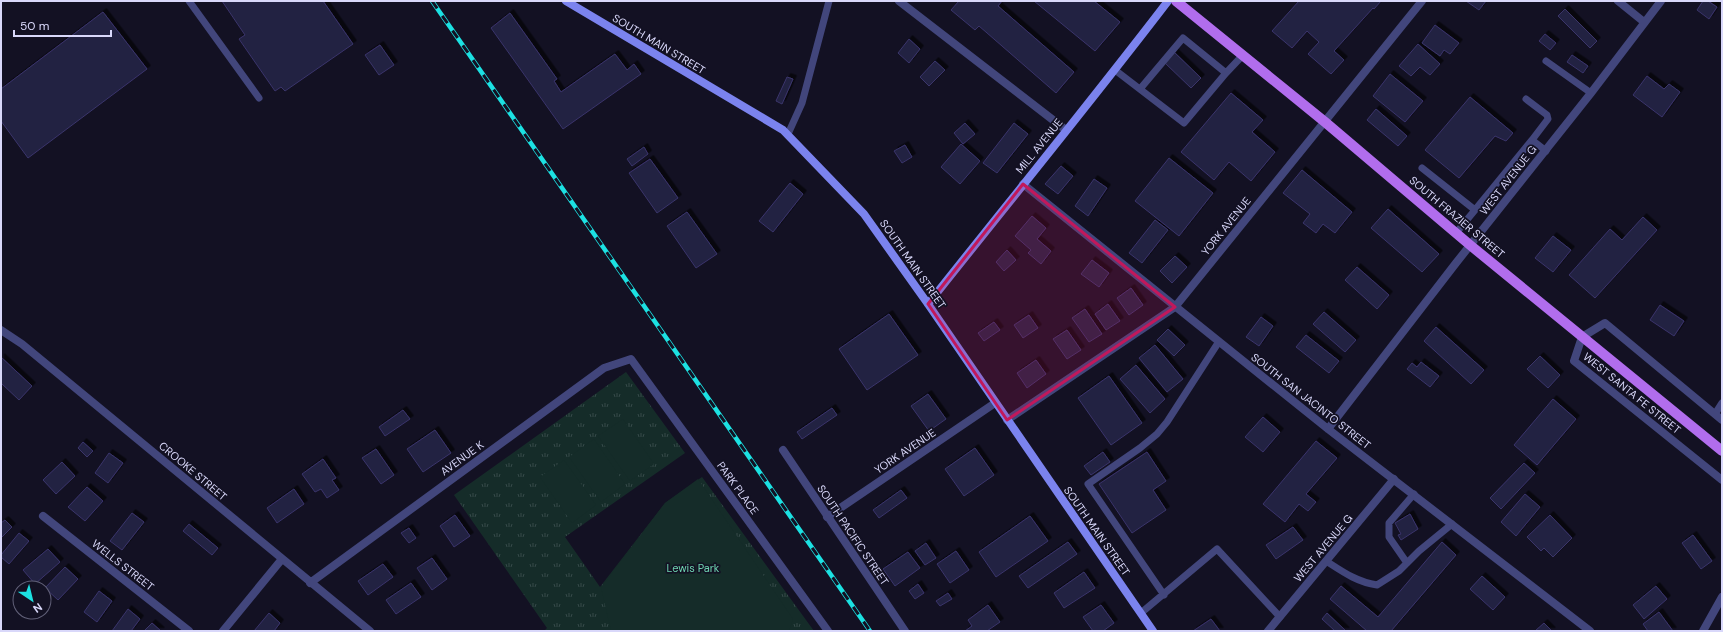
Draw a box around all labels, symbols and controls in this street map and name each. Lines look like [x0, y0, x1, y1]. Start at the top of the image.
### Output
street label: SOUTH MAIN STREET [610, 11, 708, 77]
scale bar [14, 12, 111, 38]
text: 50 m [20, 18, 49, 34]
street label: MILL AVENUE [1012, 115, 1066, 177]
street label: WEST AVENUE G [1477, 142, 1539, 218]
street label: SOUTH FRAZIER STREET [1406, 173, 1508, 261]
street label: YORK AVENUE [1198, 194, 1254, 258]
street label: SOUTH MAIN STREET [877, 217, 949, 311]
street label: WEST SANTA FE STREET [1580, 349, 1684, 437]
street label: SOUTH SAN JACINTO STREET [1248, 350, 1374, 452]
street label: YORK AVENUE [872, 425, 938, 477]
street label: AVENUE K [438, 437, 487, 478]
street label: CROOKE STREET [156, 438, 230, 504]
street label: PARK PLACE [714, 459, 762, 517]
street label: SOUTH PACIFIC STREET [814, 482, 892, 588]
street label: SOUTH MAIN STREET [1061, 484, 1133, 578]
street label: WEST AVENUE G [1291, 511, 1355, 585]
street label: WELLS STREET [89, 536, 157, 594]
park label: Lewis Park [667, 561, 720, 575]
north arrow [12, 580, 52, 620]
text: N [30, 600, 45, 616]

